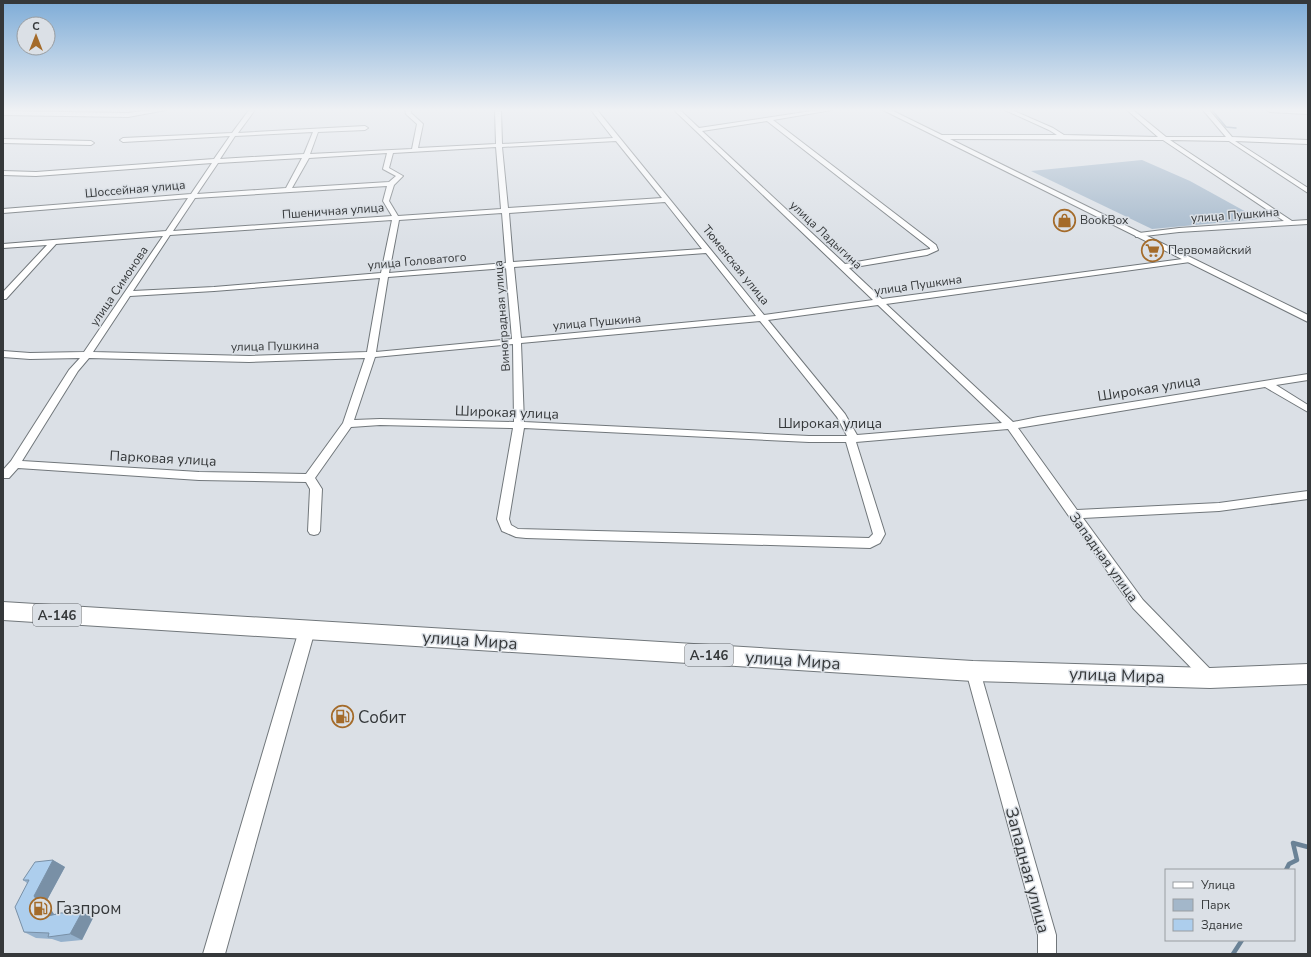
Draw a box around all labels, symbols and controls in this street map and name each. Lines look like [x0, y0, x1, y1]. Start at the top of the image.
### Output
north arrow [16, 16, 56, 56]
text: С [32, 19, 40, 34]
street label: Шоссейная улица [84, 177, 186, 201]
street label: улица Ладыгина [786, 197, 866, 273]
street label: Пшеничная улица [281, 199, 385, 223]
street label: улица Пушкина [1190, 204, 1280, 226]
shop icon: BookBox [1052, 207, 1078, 233]
place label: BookBox [1080, 212, 1129, 228]
street label: Тюменская улица [699, 222, 773, 308]
supermarket icon: Первомайский [1139, 237, 1165, 263]
place label: Первомайский [1168, 242, 1251, 258]
street label: улица Симонова [86, 243, 152, 329]
street label: улица Головатого [367, 249, 467, 273]
street label: Виноградная улица [490, 260, 514, 372]
street label: улица Пушкина [873, 271, 963, 299]
street label: улица Пушкина [552, 310, 642, 334]
street label: улица Пушкина [231, 337, 319, 355]
street label: Широкая улица [1096, 371, 1202, 406]
street label: Широкая улица [455, 401, 559, 424]
street label: Широкая улица [778, 414, 882, 433]
street label: Парковая улица [109, 446, 217, 471]
street label: Западная улица [1065, 509, 1143, 606]
road number: А-146 [33, 604, 81, 626]
street label: улица Мира [422, 626, 518, 655]
road number: А-146 [685, 644, 733, 666]
street label: улица Мира [745, 646, 841, 675]
street label: улица Мира [1069, 662, 1165, 689]
fuel station icon: Собит [330, 704, 356, 730]
place label: Собит [358, 706, 406, 729]
street label: Западная улица [1000, 805, 1055, 936]
legend [1165, 869, 1295, 941]
text: Улица [1200, 877, 1235, 893]
fuel station icon: Газпром [27, 895, 53, 921]
place label: Газпром [56, 897, 121, 920]
text: Парк [1201, 897, 1231, 913]
text: Здание [1201, 917, 1243, 933]

